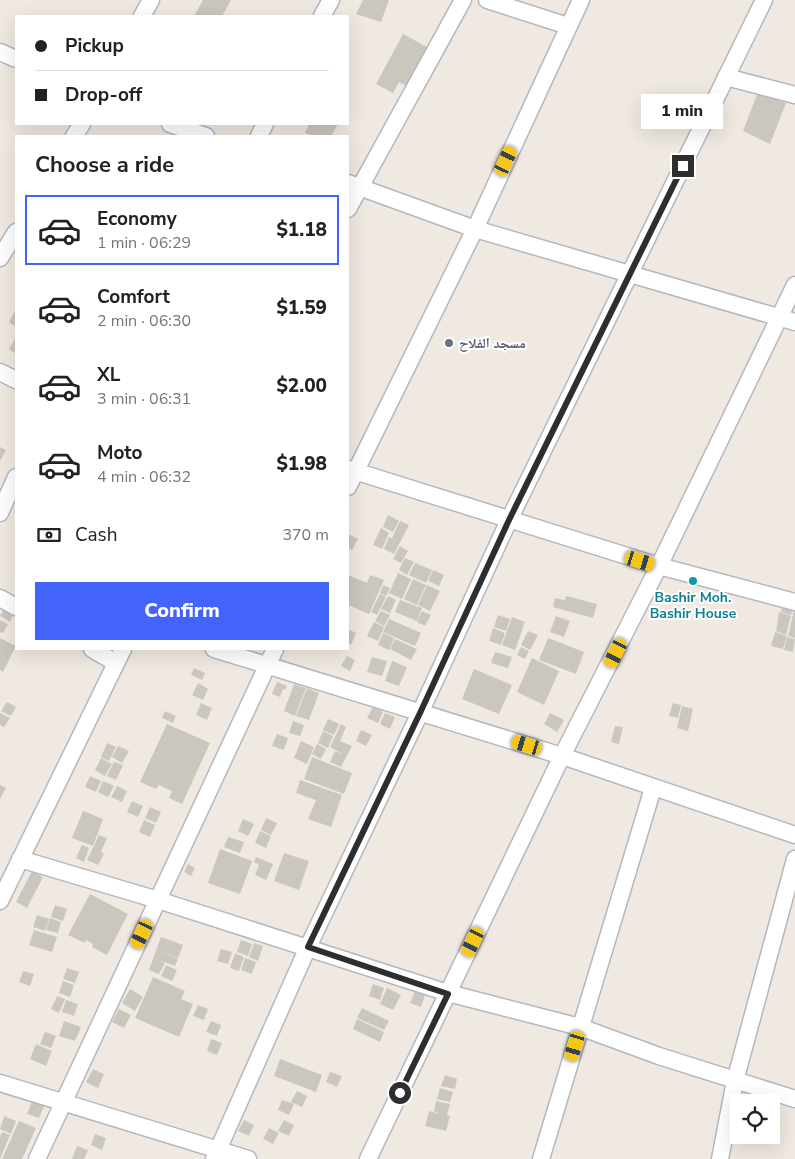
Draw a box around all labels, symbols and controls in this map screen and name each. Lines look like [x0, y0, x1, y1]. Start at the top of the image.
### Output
text: Pickup [65, 33, 124, 59]
text: Drop-off [65, 82, 142, 108]
callout: 1 min [642, 94, 724, 128]
text: 1 min [661, 100, 703, 122]
car [492, 144, 519, 178]
text: Choose a ride [35, 150, 174, 180]
route end [672, 155, 694, 177]
text: Economy [97, 206, 177, 232]
icon: car [37, 208, 82, 253]
text: $1.18 [276, 217, 327, 243]
text: 1 min · 06:29 [97, 232, 191, 254]
text: Comfort [97, 284, 170, 310]
icon: car [37, 286, 82, 331]
text: $1.59 [276, 295, 327, 321]
text: 2 min · 06:30 [97, 310, 191, 332]
place label: مسجد الفلاح [459, 334, 526, 353]
marker: مسجد الفلاح [443, 337, 455, 349]
text: XL [97, 362, 120, 388]
icon: car [37, 364, 82, 409]
text: $2.00 [276, 373, 327, 399]
text: 3 min · 06:31 [97, 388, 191, 410]
text: Moto [97, 440, 143, 466]
icon: car [37, 442, 82, 487]
text: $1.98 [276, 451, 327, 477]
text: 4 min · 06:32 [97, 466, 191, 488]
icon: cash [35, 521, 63, 549]
text: Cash [75, 522, 117, 548]
text: 370 m [282, 524, 329, 546]
car [623, 549, 656, 573]
marker: Bashir Moh. Bashir House [687, 575, 699, 587]
button: Confirm [35, 582, 329, 640]
place label: Bashir Moh. Bashir House [650, 588, 737, 623]
car [602, 636, 629, 670]
car [510, 733, 543, 757]
car [128, 917, 155, 951]
car [459, 925, 486, 959]
car [563, 1029, 586, 1063]
route start [389, 1082, 411, 1104]
map controls [730, 1094, 780, 1144]
button: locate [730, 1094, 780, 1144]

